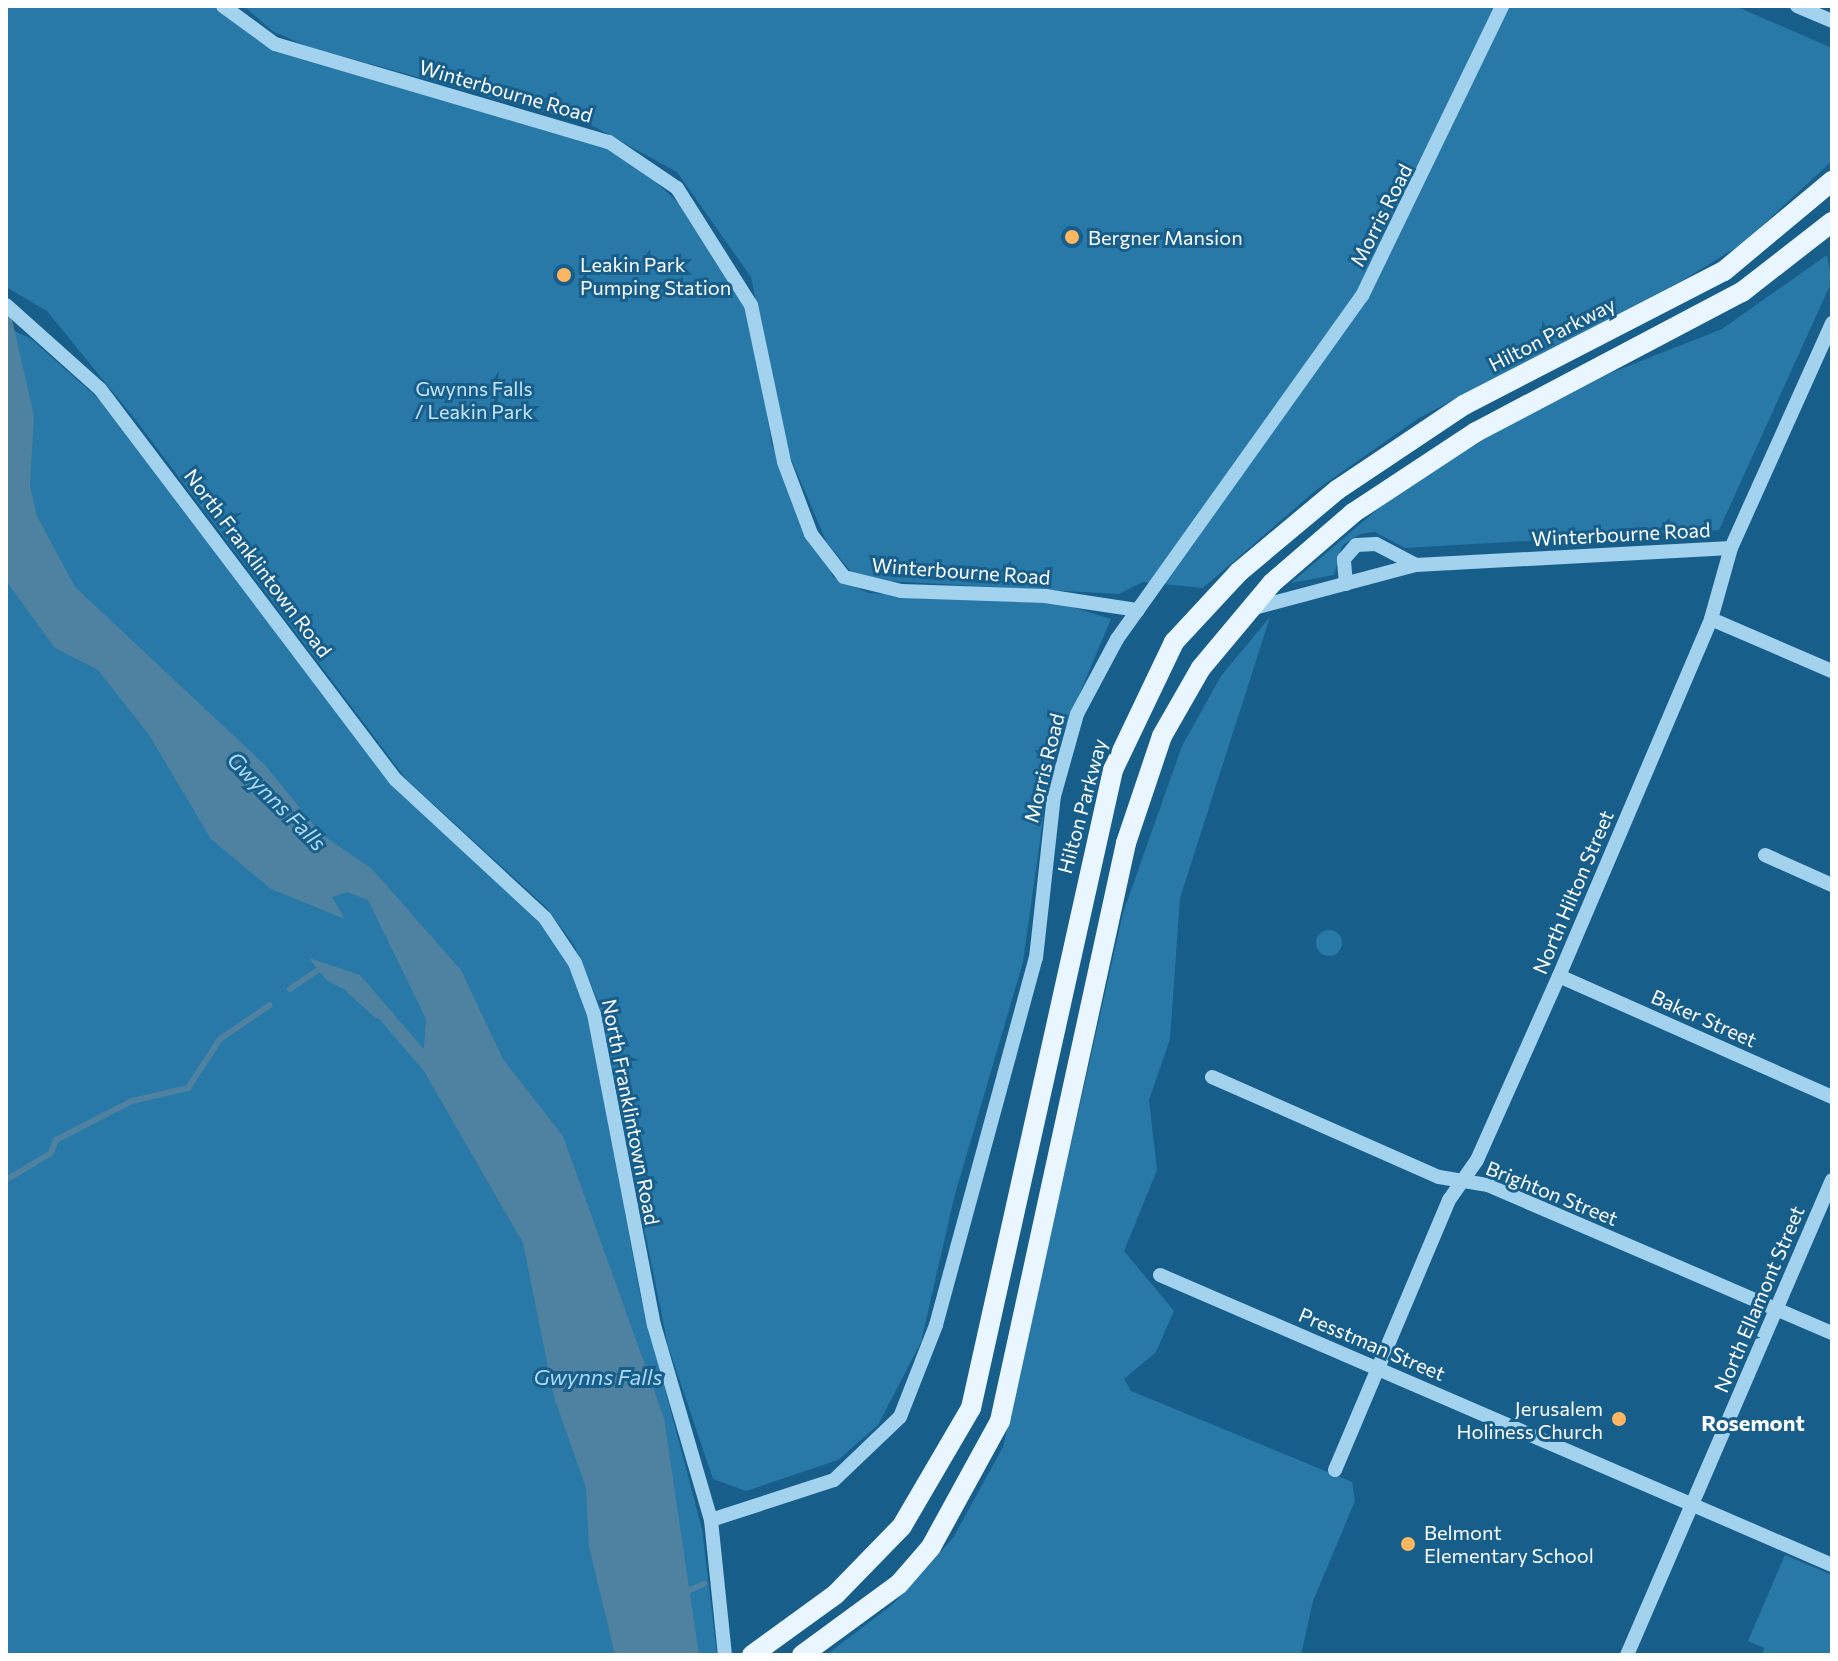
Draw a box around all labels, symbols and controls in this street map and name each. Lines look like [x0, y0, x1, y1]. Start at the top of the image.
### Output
street label: Winterbourne Road [417, 55, 595, 127]
street label: Morris Road [1345, 160, 1417, 270]
place label: Bergner Mansion [1088, 225, 1243, 249]
marker: Bergner Mansion [1063, 228, 1081, 246]
place label: Leakin Park Pumping Station [580, 252, 731, 299]
marker: Leakin Park Pumping Station [555, 266, 573, 284]
street label: Hilton Parkway [1485, 292, 1619, 376]
park label: Gwynns Falls / Leakin Park [415, 376, 533, 423]
street label: North Franklintown Road [179, 464, 337, 662]
street label: Winterbourne Road [1531, 517, 1711, 551]
street label: Winterbourne Road [871, 553, 1051, 589]
street label: Morris Road [1019, 711, 1069, 825]
street label: Hilton Parkway [1052, 736, 1112, 876]
water label: Gwynns Falls [222, 746, 332, 856]
street label: North Hilton Street [1528, 807, 1618, 977]
street label: Baker Street [1648, 984, 1760, 1052]
street label: North Franklintown Road [597, 997, 665, 1227]
street label: Brighton Street [1483, 1156, 1621, 1230]
street label: North Ellamont Street [1709, 1202, 1809, 1396]
street label: Presstman Street [1295, 1302, 1449, 1386]
water label: Gwynns Falls [534, 1364, 662, 1390]
place label: Jerusalem Holiness Church [1457, 1396, 1603, 1443]
marker: Jerusalem Holiness Church [1610, 1410, 1628, 1428]
district label: Rosemont [1701, 1410, 1805, 1436]
place label: Belmont Elementary School [1424, 1520, 1594, 1567]
marker: Belmont Elementary School [1399, 1535, 1417, 1553]

